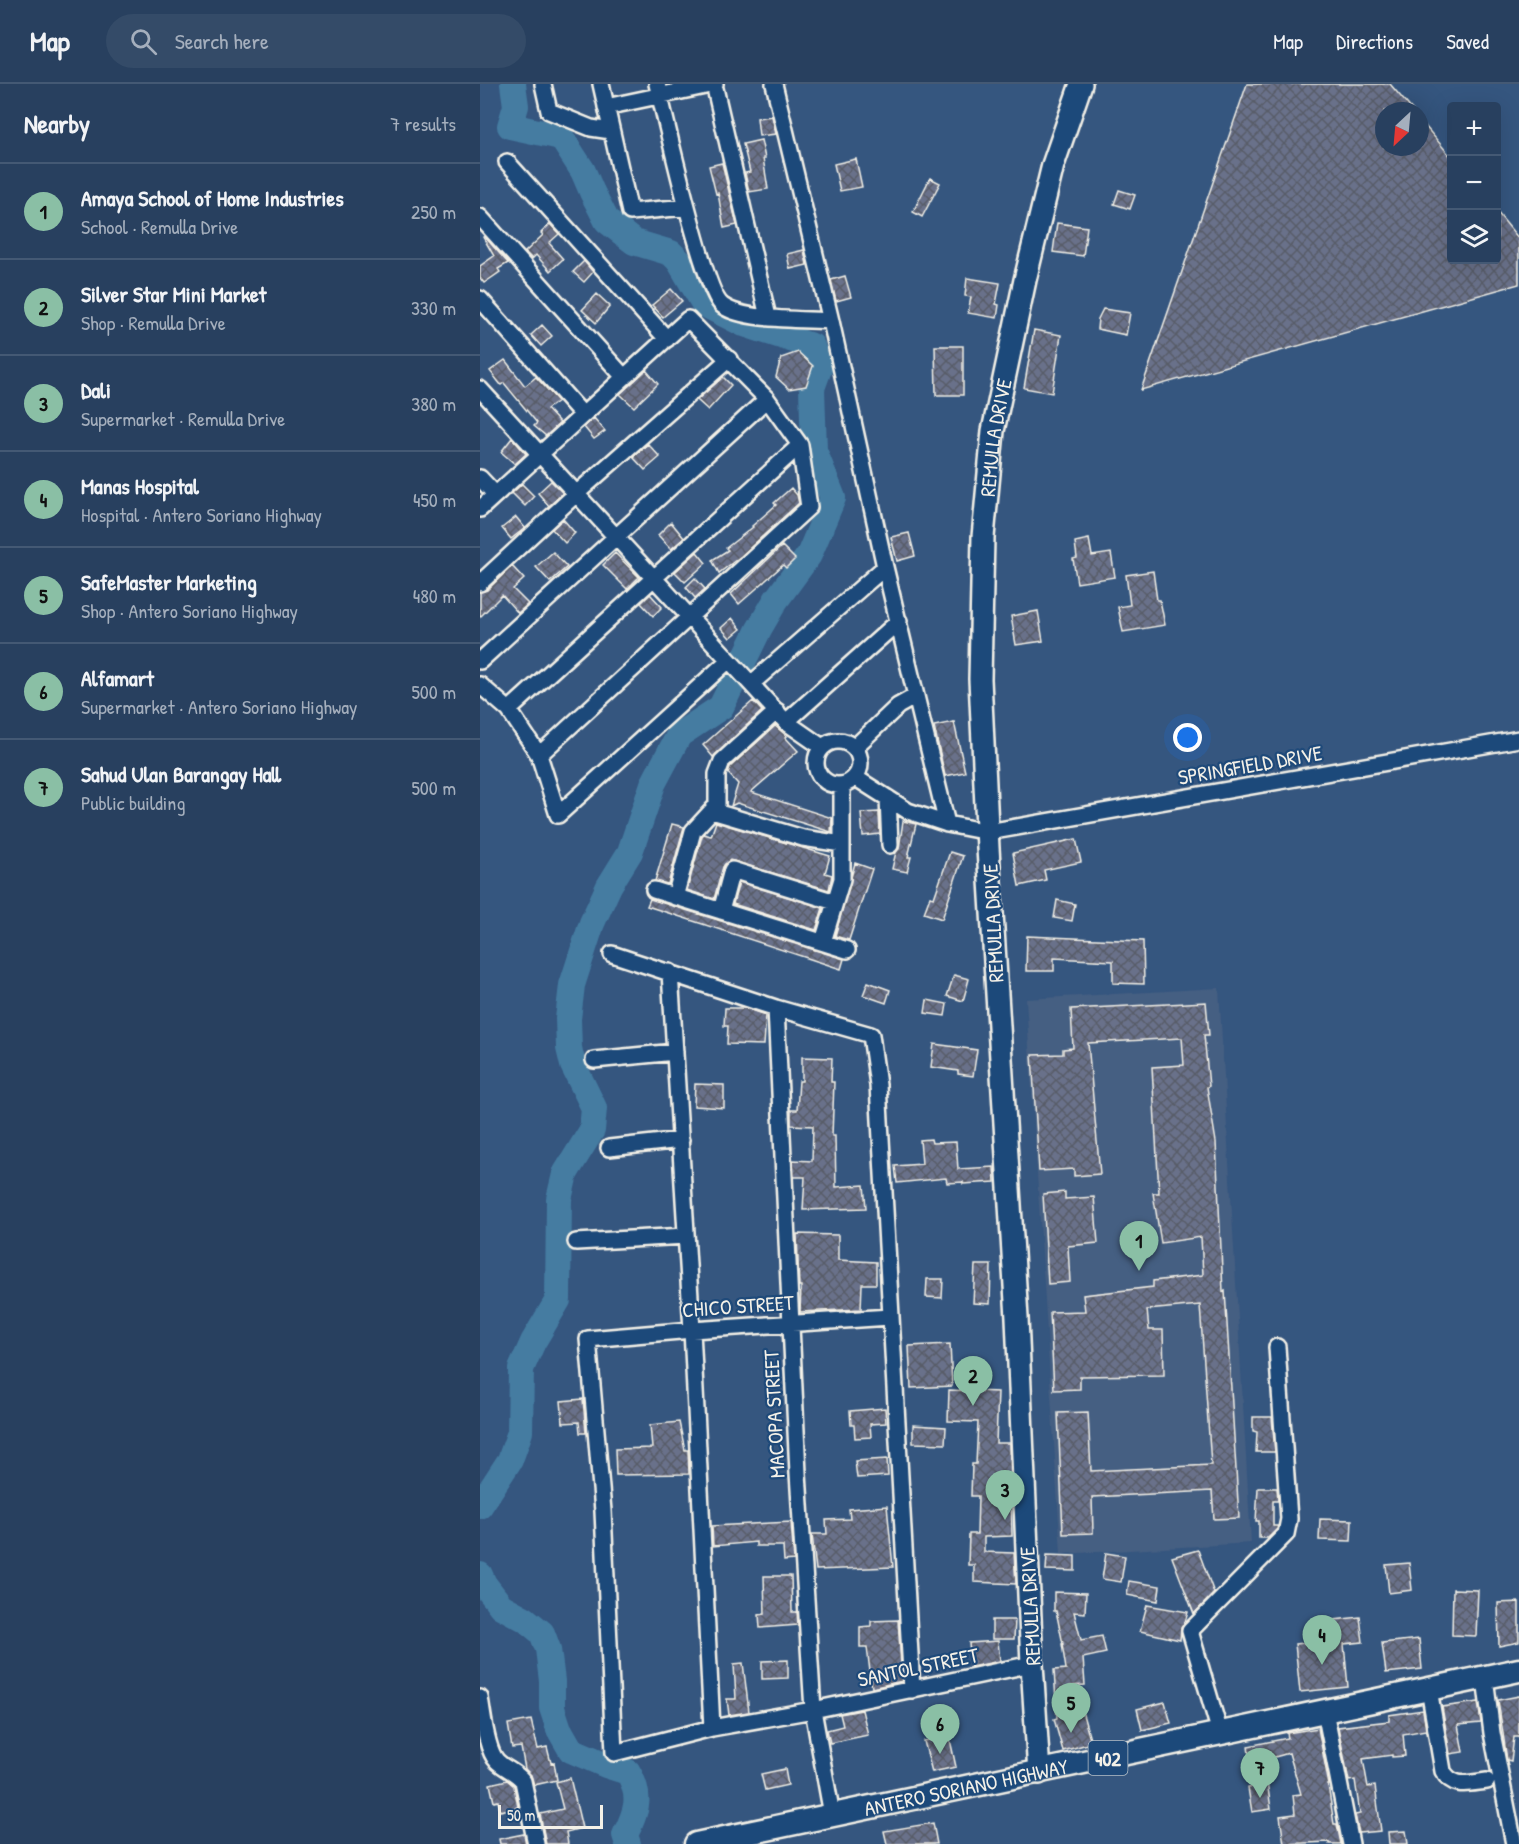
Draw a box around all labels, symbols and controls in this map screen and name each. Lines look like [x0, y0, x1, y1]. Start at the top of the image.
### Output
search box [106, 14, 526, 68]
text: Map [30, 22, 70, 60]
icon: search [127, 25, 160, 58]
text: Search here [175, 26, 269, 56]
text: Map [1273, 27, 1303, 56]
text: Directions [1336, 27, 1413, 56]
text: Saved [1446, 27, 1489, 56]
north arrow [1375, 102, 1429, 156]
map controls [1447, 102, 1501, 264]
button: + [1447, 102, 1501, 156]
text: Nearby [24, 106, 90, 141]
text: 7 results [390, 110, 456, 137]
button: − [1447, 156, 1501, 210]
text: Amaya School of Home Industries [81, 183, 344, 213]
text: 1 [40, 198, 47, 225]
text: 250 m [411, 198, 456, 225]
button: layers [1447, 210, 1501, 264]
text: School · Remulla Drive [81, 213, 238, 240]
text: Silver Star Mini Market [81, 279, 266, 309]
text: 2 [39, 294, 48, 321]
text: 330 m [411, 294, 456, 321]
text: Shop · Remulla Drive [81, 309, 226, 336]
text: Dali [81, 375, 111, 405]
street label: REMULLA DRIVE [972, 376, 1018, 498]
text: 3 [39, 390, 48, 417]
text: 380 m [411, 390, 456, 417]
text: Supermarket · Remulla Drive [81, 405, 285, 432]
text: Manas Hospital [81, 471, 199, 501]
text: 4 [40, 486, 47, 513]
text: 450 m [413, 486, 456, 513]
text: Hospital · Antero Soriano Highway [81, 501, 322, 528]
text: SafeMaster Marketing [81, 567, 257, 597]
text: 5 [39, 582, 48, 609]
text: 480 m [413, 582, 456, 609]
text: Shop · Antero Soriano Highway [81, 597, 298, 624]
text: Alfamart [81, 663, 154, 693]
text: 6 [40, 678, 47, 705]
text: 500 m [411, 678, 456, 705]
text: Supermarket · Antero Soriano Highway [81, 693, 358, 720]
your location [1173, 723, 1202, 752]
street label: SPRINGFIELD DRIVE [1176, 738, 1324, 792]
text: Sahud Ulan Barangay Hall [81, 759, 281, 789]
text: 7 [39, 774, 48, 801]
text: 500 m [411, 774, 456, 801]
text: Public building [81, 789, 185, 816]
street label: REMULLA DRIVE [975, 863, 1011, 983]
pin: 1 [1120, 1222, 1158, 1271]
street label: CHICO STREET [681, 1288, 796, 1324]
street label: MACOPA STREET [756, 1348, 792, 1479]
pin: 2 [954, 1356, 992, 1406]
pin: 3 [986, 1470, 1024, 1520]
street label: REMULLA DRIVE [1012, 1546, 1048, 1666]
pin: 4 [1302, 1616, 1342, 1665]
street label: SANTOL STREET [855, 1640, 982, 1694]
pin: 5 [1052, 1684, 1090, 1733]
pin: 6 [920, 1704, 960, 1754]
road number: 402 [1088, 1741, 1128, 1775]
pin: 7 [1240, 1748, 1280, 1798]
street label: ANTERO SORIANO HIGHWAY [861, 1751, 1071, 1823]
scale bar [498, 1802, 603, 1830]
text: 50 m [507, 1804, 536, 1826]

